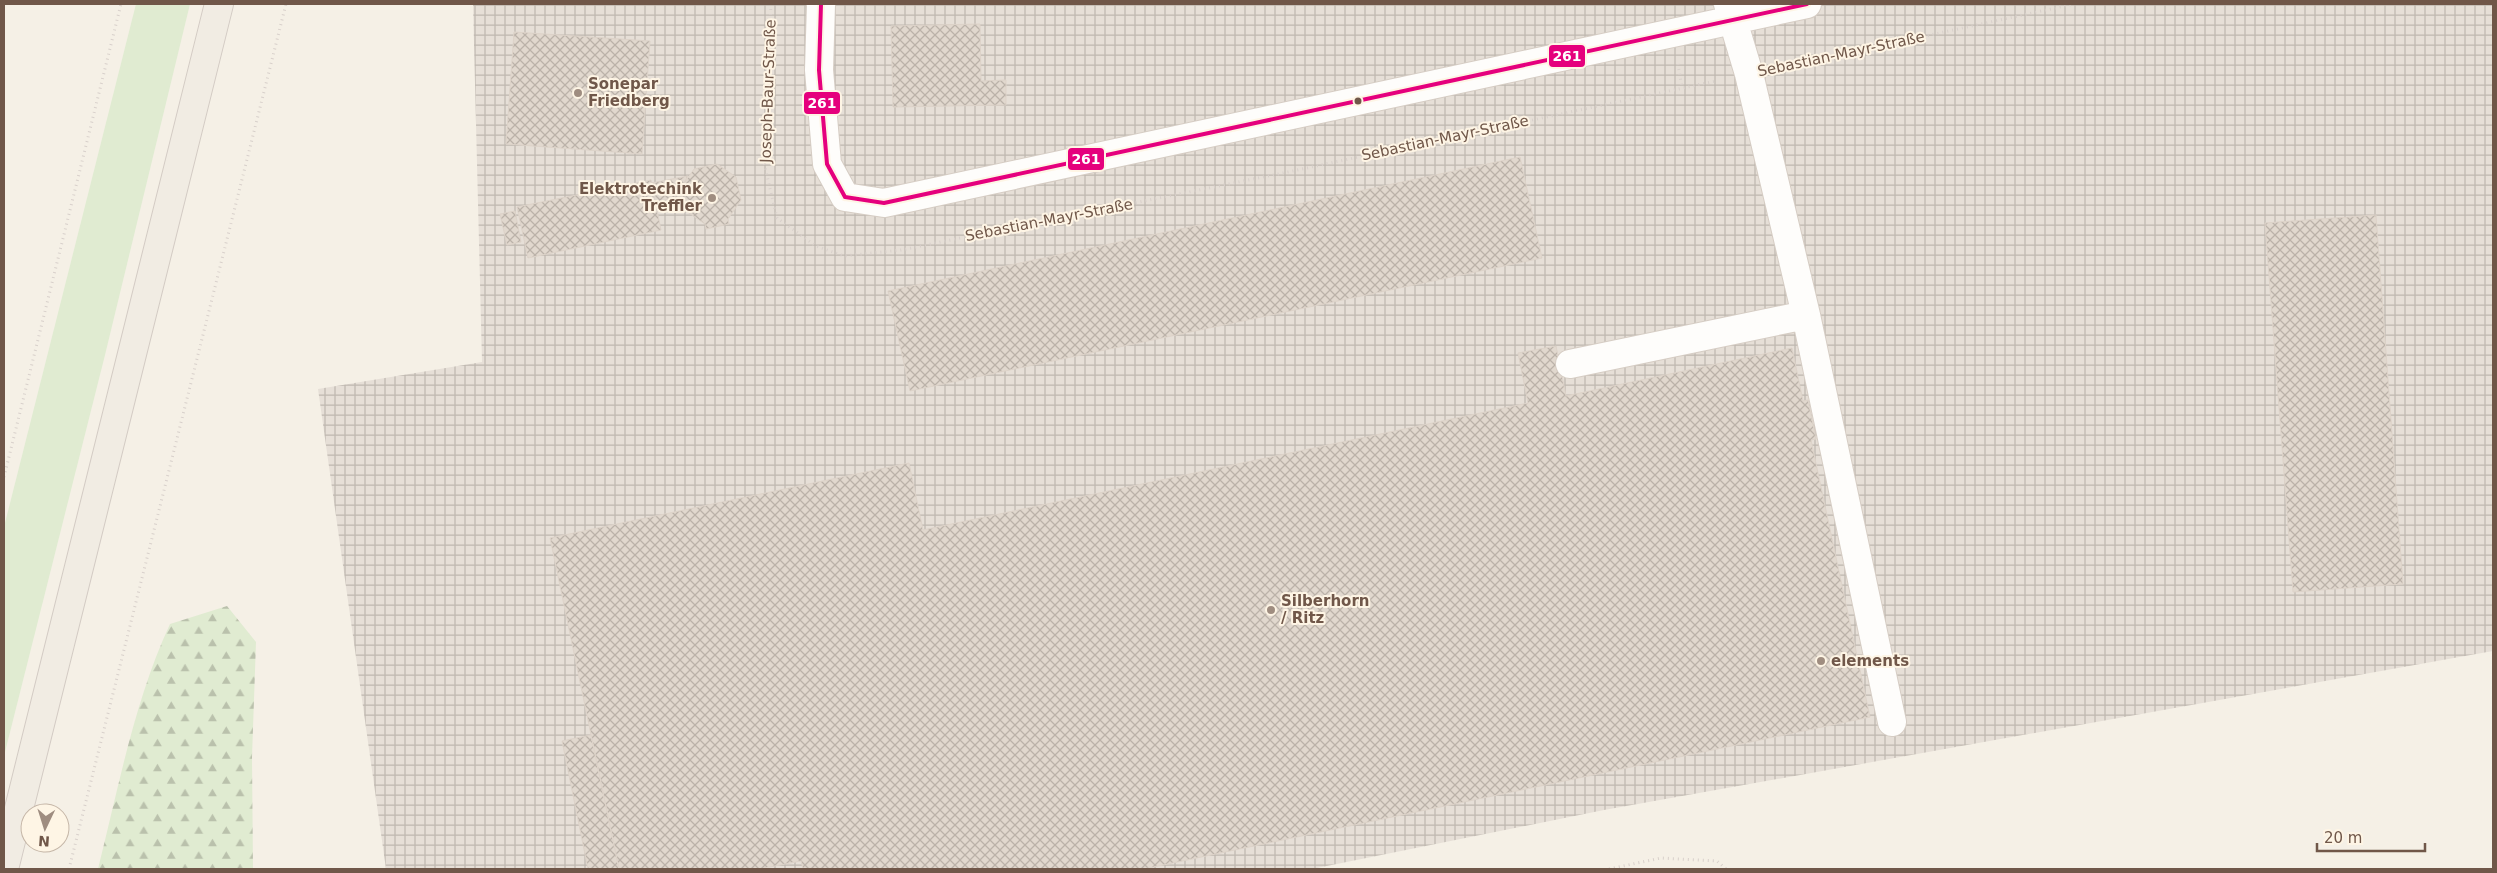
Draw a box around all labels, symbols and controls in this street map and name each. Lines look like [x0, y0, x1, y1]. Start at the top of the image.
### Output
street label: Joseph-Baur-Straße [756, 19, 780, 164]
street label: Sebastian-Mayr-Straße [1756, 27, 1926, 81]
line badge: 261 [1548, 44, 1586, 68]
text: 261 [1552, 48, 1582, 64]
place label: Sonepar Friedberg [588, 75, 670, 110]
marker: Sonepar Friedberg [572, 87, 584, 99]
line badge: 261 [803, 91, 841, 115]
text: 261 [807, 95, 837, 111]
unlabelled marker [1353, 96, 1363, 106]
street label: Sebastian-Mayr-Straße [1360, 111, 1530, 165]
line badge: 261 [1067, 147, 1105, 171]
text: 261 [1071, 151, 1101, 167]
place label: Elektrotechink Treffler [579, 180, 703, 215]
marker: Elektrotechink Treffler [706, 192, 718, 204]
street label: Sebastian-Mayr-Straße [964, 195, 1134, 245]
place label: Silberhorn / Ritz [1281, 592, 1369, 627]
marker: Silberhorn / Ritz [1265, 604, 1277, 616]
place label: elements [1831, 652, 1909, 670]
marker: elements [1815, 655, 1827, 667]
north arrow [20, 803, 70, 853]
scale bar [2317, 820, 2424, 852]
text: 20 m [2324, 829, 2362, 847]
text: N [38, 833, 50, 849]

